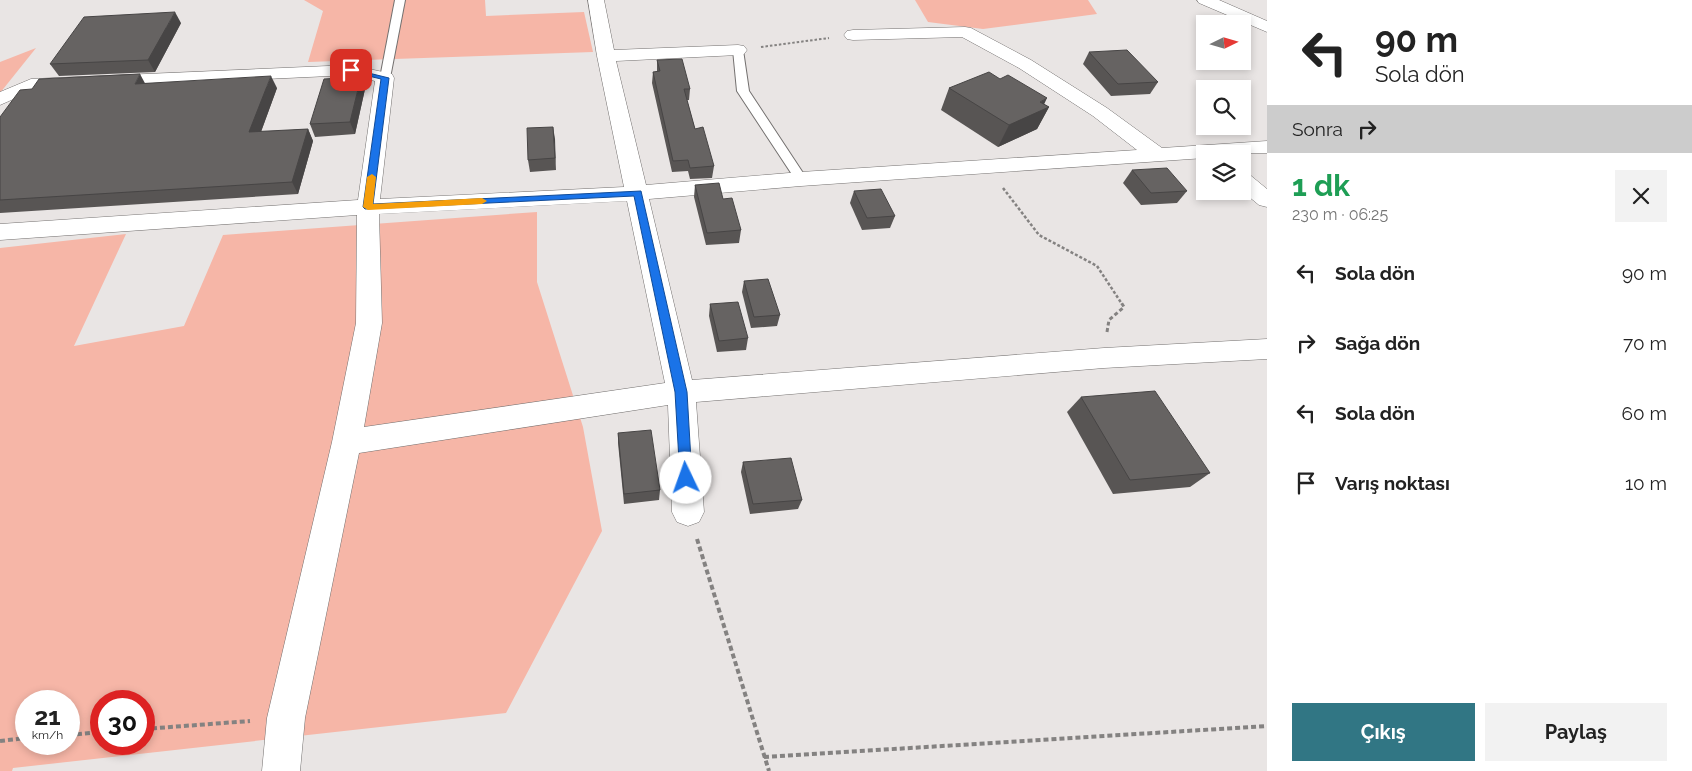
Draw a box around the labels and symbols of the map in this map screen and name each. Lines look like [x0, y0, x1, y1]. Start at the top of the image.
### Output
north arrow [1196, 15, 1251, 70]
pin [330, 49, 372, 91]
position arrow [659, 451, 711, 503]
speed limit sign: 30 [90, 690, 155, 755]

